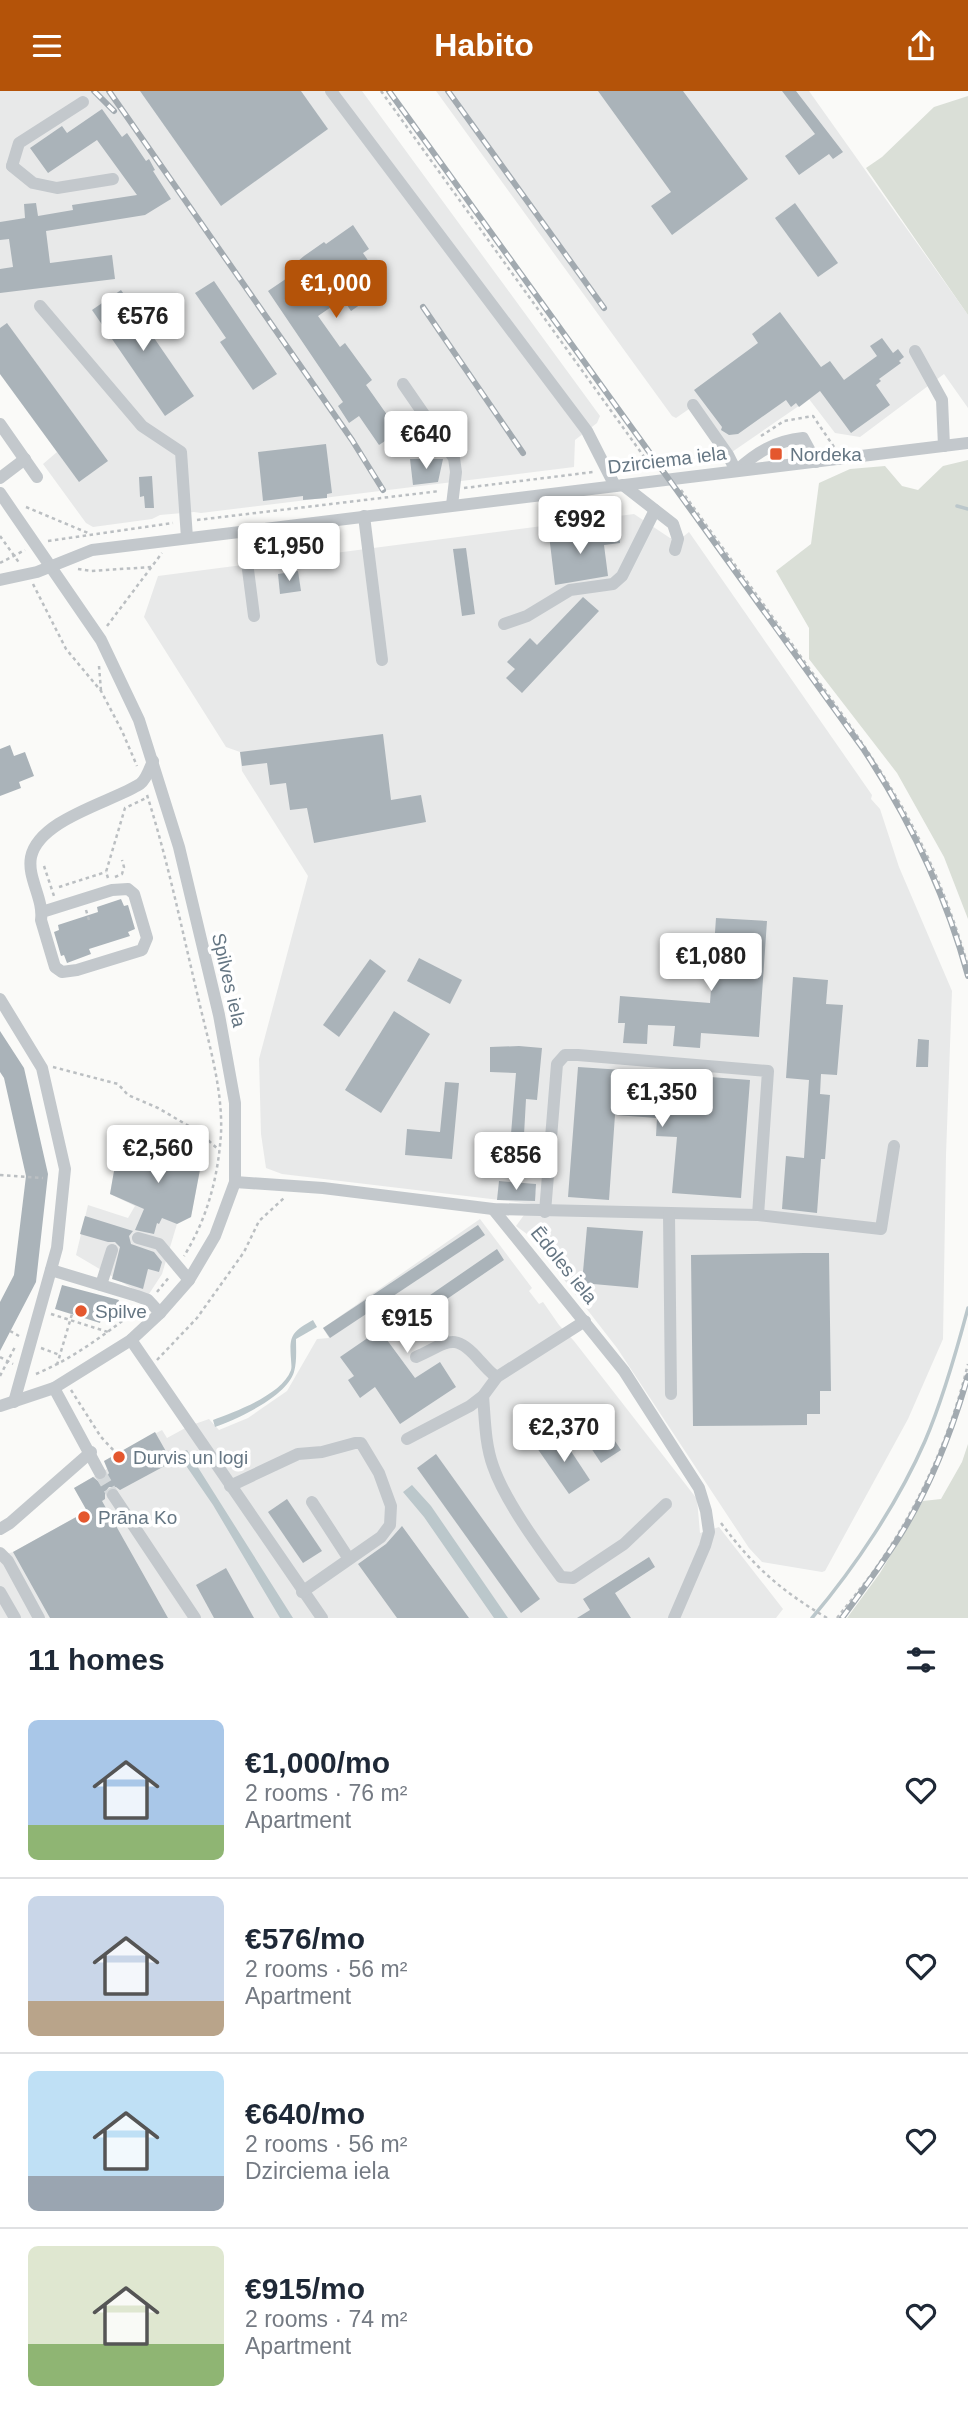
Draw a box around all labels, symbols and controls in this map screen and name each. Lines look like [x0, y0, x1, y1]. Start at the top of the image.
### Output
icon: menu [28, 27, 66, 65]
text: Habito [434, 27, 534, 63]
icon: share [902, 27, 940, 65]
pin: €1,000 [279, 261, 393, 320]
text: €1,000 [301, 270, 371, 296]
pin: €576 [102, 293, 184, 353]
text: €576 [117, 303, 169, 329]
pin: €640 [385, 411, 467, 471]
text: €640 [400, 421, 452, 447]
street label: Dzirciema iela [607, 442, 728, 478]
place label: Nordeka [790, 444, 862, 465]
marker: Nordeka [768, 446, 784, 462]
pin: €992 [539, 497, 621, 556]
text: €992 [554, 506, 606, 532]
pin: €1,950 [232, 524, 346, 583]
text: €1,950 [254, 533, 324, 559]
street label: Spilves iela [208, 931, 250, 1030]
pin: €1,080 [654, 933, 768, 993]
text: €1,080 [676, 943, 746, 969]
pin: €1,350 [605, 1069, 719, 1129]
text: €1,350 [627, 1079, 697, 1105]
pin: €2,560 [101, 1125, 215, 1185]
pin: €856 [475, 1133, 557, 1192]
text: €2,560 [123, 1135, 193, 1161]
text: €856 [490, 1142, 542, 1168]
street label: Ēdoles iela [527, 1222, 602, 1308]
pin: €915 [366, 1295, 448, 1355]
place label: Spilve [95, 1301, 147, 1322]
marker: Spilve [73, 1303, 89, 1319]
text: €915 [381, 1305, 433, 1331]
pin: €2,370 [507, 1405, 621, 1464]
text: €2,370 [529, 1414, 599, 1440]
place label: Durvis un logi [133, 1447, 248, 1468]
marker: Durvis un logi [111, 1449, 127, 1465]
place label: Prāna Ko [98, 1507, 177, 1528]
marker: Prāna Ko [76, 1509, 92, 1525]
icon: filters [902, 1641, 940, 1679]
text: 11 homes [28, 1643, 165, 1676]
text: €1,000/mo [245, 1746, 390, 1779]
icon: home [84, 1748, 168, 1832]
icon: heart [902, 1771, 940, 1809]
text: 2 rooms · 76 m² [245, 1780, 407, 1806]
text: Apartment [245, 1807, 351, 1833]
text: €576/mo [245, 1922, 365, 1955]
icon: home [84, 1924, 168, 2008]
icon: heart [902, 1947, 940, 1985]
text: 2 rooms · 56 m² [245, 1956, 407, 1982]
text: Apartment [245, 1983, 351, 2009]
text: €640/mo [245, 2097, 365, 2130]
icon: home [84, 2099, 168, 2183]
icon: heart [902, 2122, 940, 2160]
text: 2 rooms · 56 m² [245, 2131, 407, 2157]
text: Dzirciema iela [245, 2158, 389, 2184]
text: €915/mo [245, 2272, 365, 2305]
icon: home [84, 2274, 168, 2358]
icon: heart [902, 2297, 940, 2335]
text: 2 rooms · 74 m² [245, 2306, 407, 2332]
text: Apartment [245, 2333, 351, 2359]

